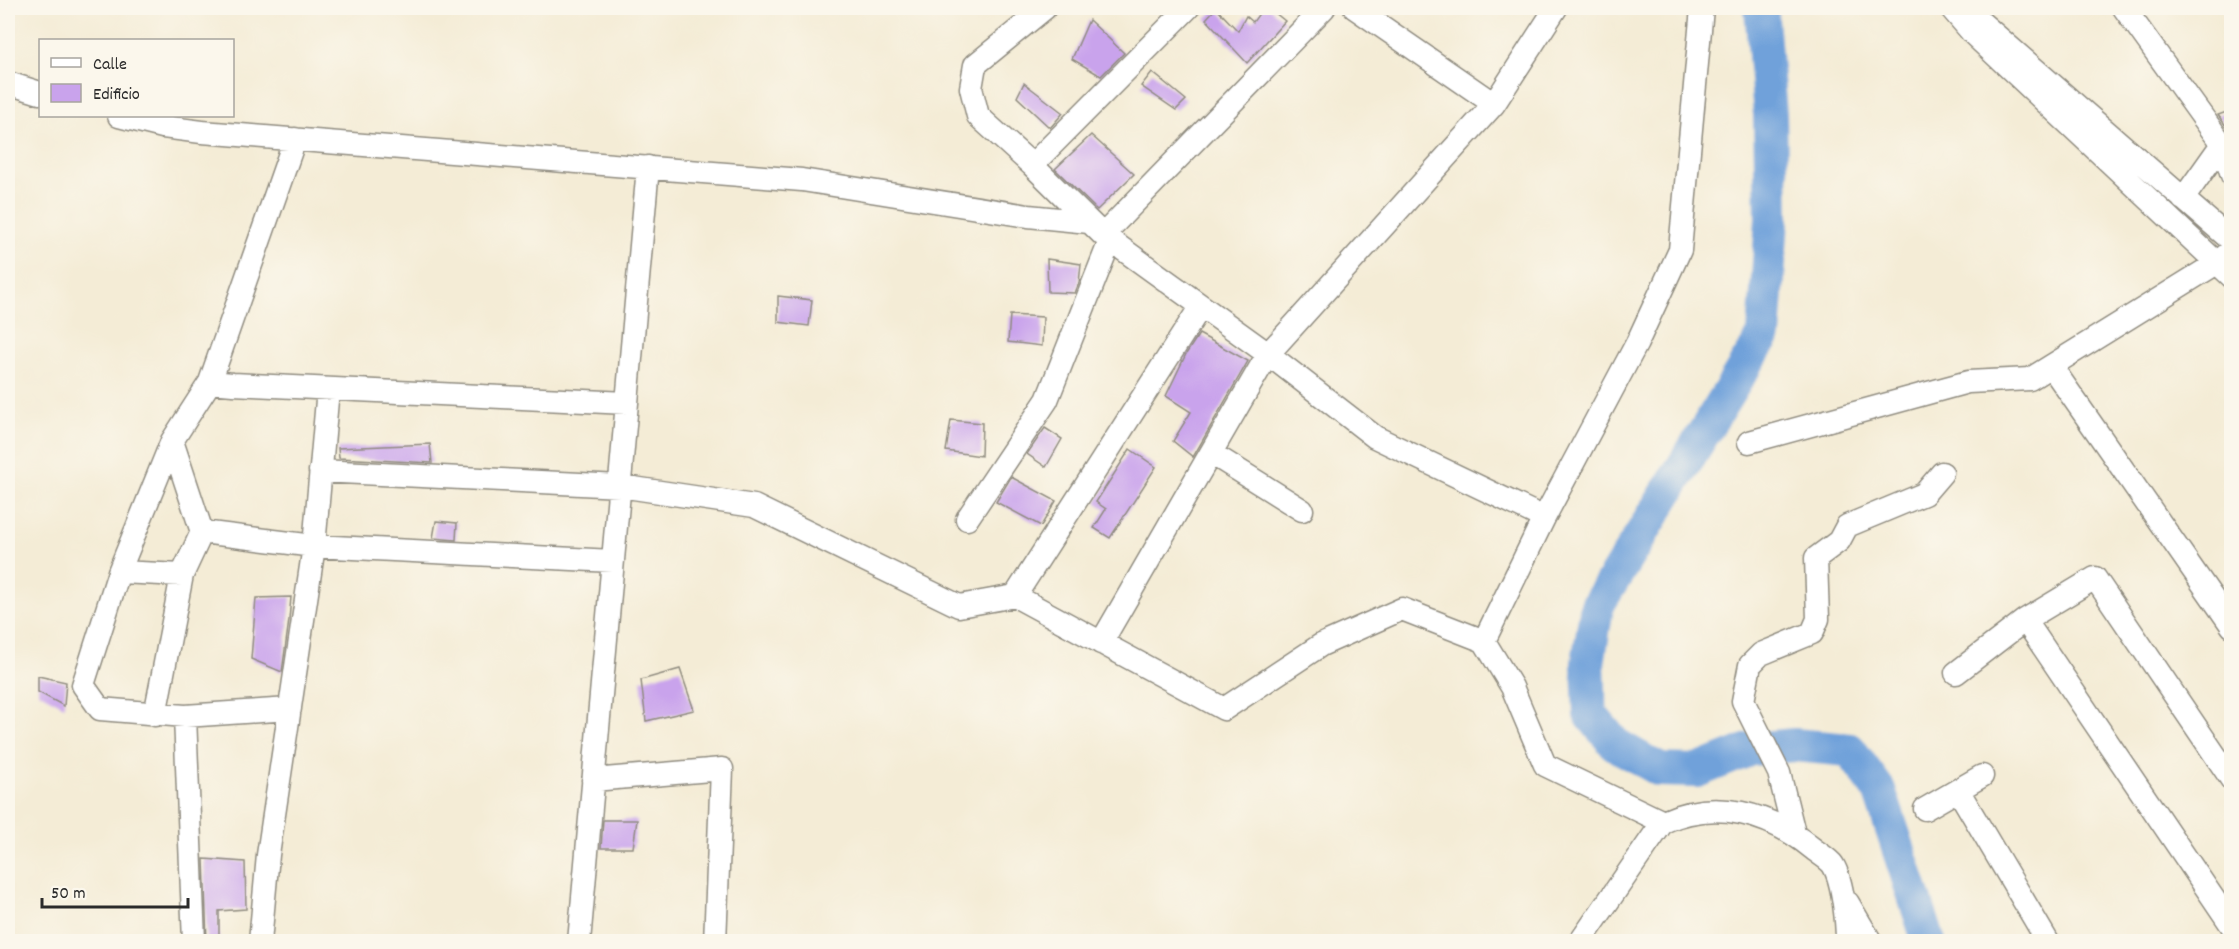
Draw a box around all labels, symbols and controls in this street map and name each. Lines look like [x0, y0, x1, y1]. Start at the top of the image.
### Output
legend [39, 39, 234, 117]
text: Calle [93, 53, 127, 78]
text: Edificio [93, 83, 140, 108]
scale bar [42, 871, 188, 909]
text: 50 m [51, 882, 86, 907]

